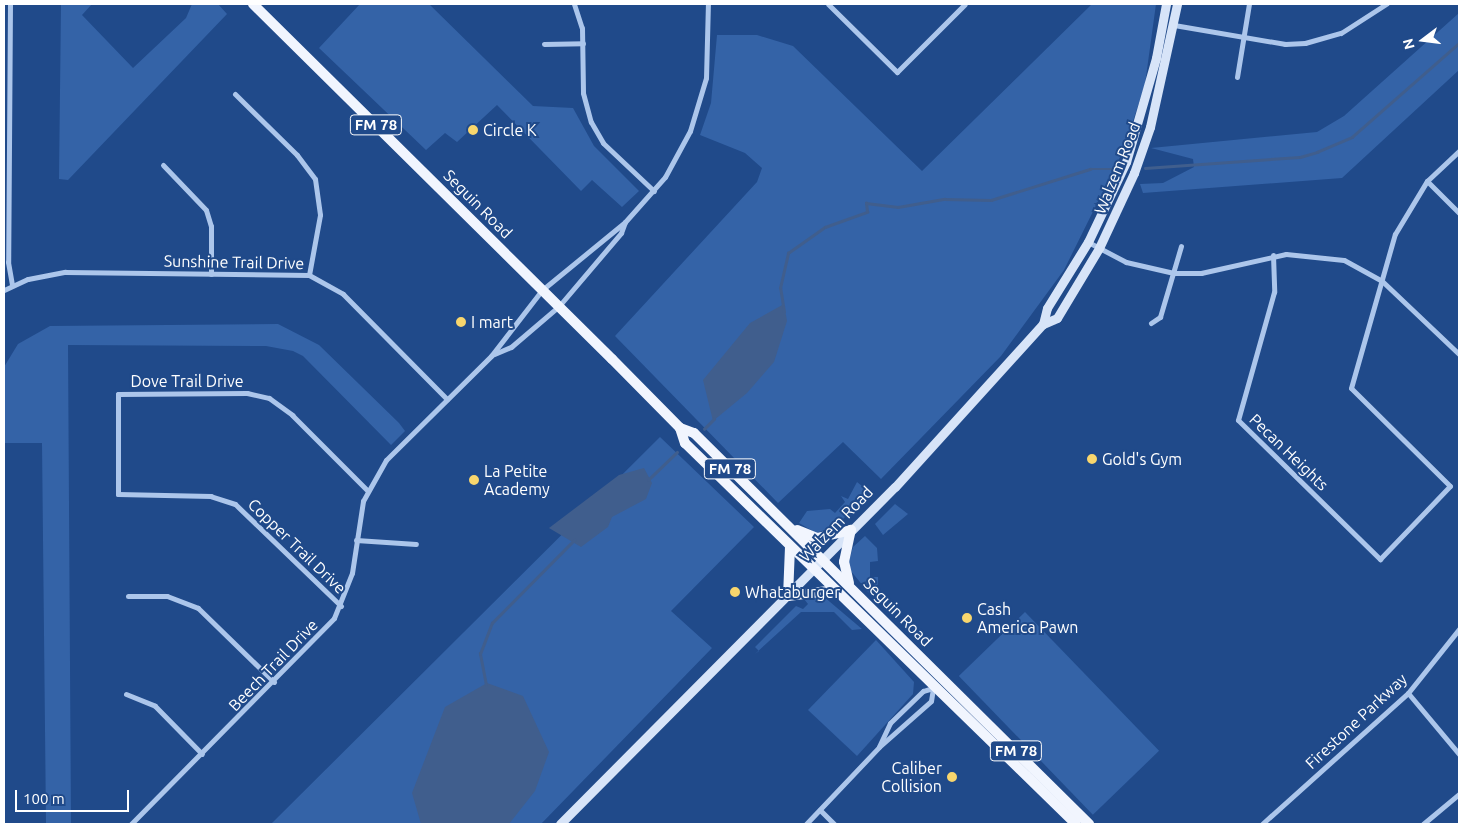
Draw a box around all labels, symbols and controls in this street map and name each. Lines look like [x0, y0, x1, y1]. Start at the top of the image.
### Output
north arrow [1398, 15, 1448, 65]
text: N [1399, 37, 1418, 51]
road number: FM 78 [350, 112, 402, 138]
street label: Walzem Road [1090, 119, 1144, 217]
place label: Circle K [483, 120, 537, 140]
marker: Circle K [467, 124, 479, 136]
street label: Seguin Road [440, 166, 516, 242]
street label: Sunshine Trail Drive [164, 251, 304, 273]
place label: I mart [471, 312, 513, 332]
marker: I mart [455, 316, 467, 328]
street label: Dove Trail Drive [130, 371, 244, 391]
street label: Pecan Heights [1246, 410, 1332, 494]
place label: Gold's Gym [1102, 449, 1182, 469]
marker: Gold's Gym [1086, 453, 1098, 465]
road number: FM 78 [704, 456, 756, 482]
place label: La Petite Academy [484, 461, 550, 499]
marker: La Petite Academy [468, 474, 480, 486]
street label: Walzem Road [795, 482, 877, 566]
street label: Copper Trail Drive [244, 494, 350, 598]
street label: Seguin Road [860, 574, 936, 650]
place label: Whataburger [745, 582, 840, 602]
marker: Whataburger [729, 586, 741, 598]
place label: Cash America Pawn [977, 599, 1078, 637]
marker: Cash America Pawn [961, 612, 973, 624]
street label: Beech Trail Drive [224, 615, 322, 715]
street label: Firestone Parkway [1301, 669, 1411, 773]
road number: FM 78 [990, 738, 1042, 764]
place label: Caliber Collision [881, 758, 942, 796]
marker: Caliber Collision [946, 771, 958, 783]
scale bar [18, 780, 131, 812]
text: 100 m [23, 790, 65, 807]

